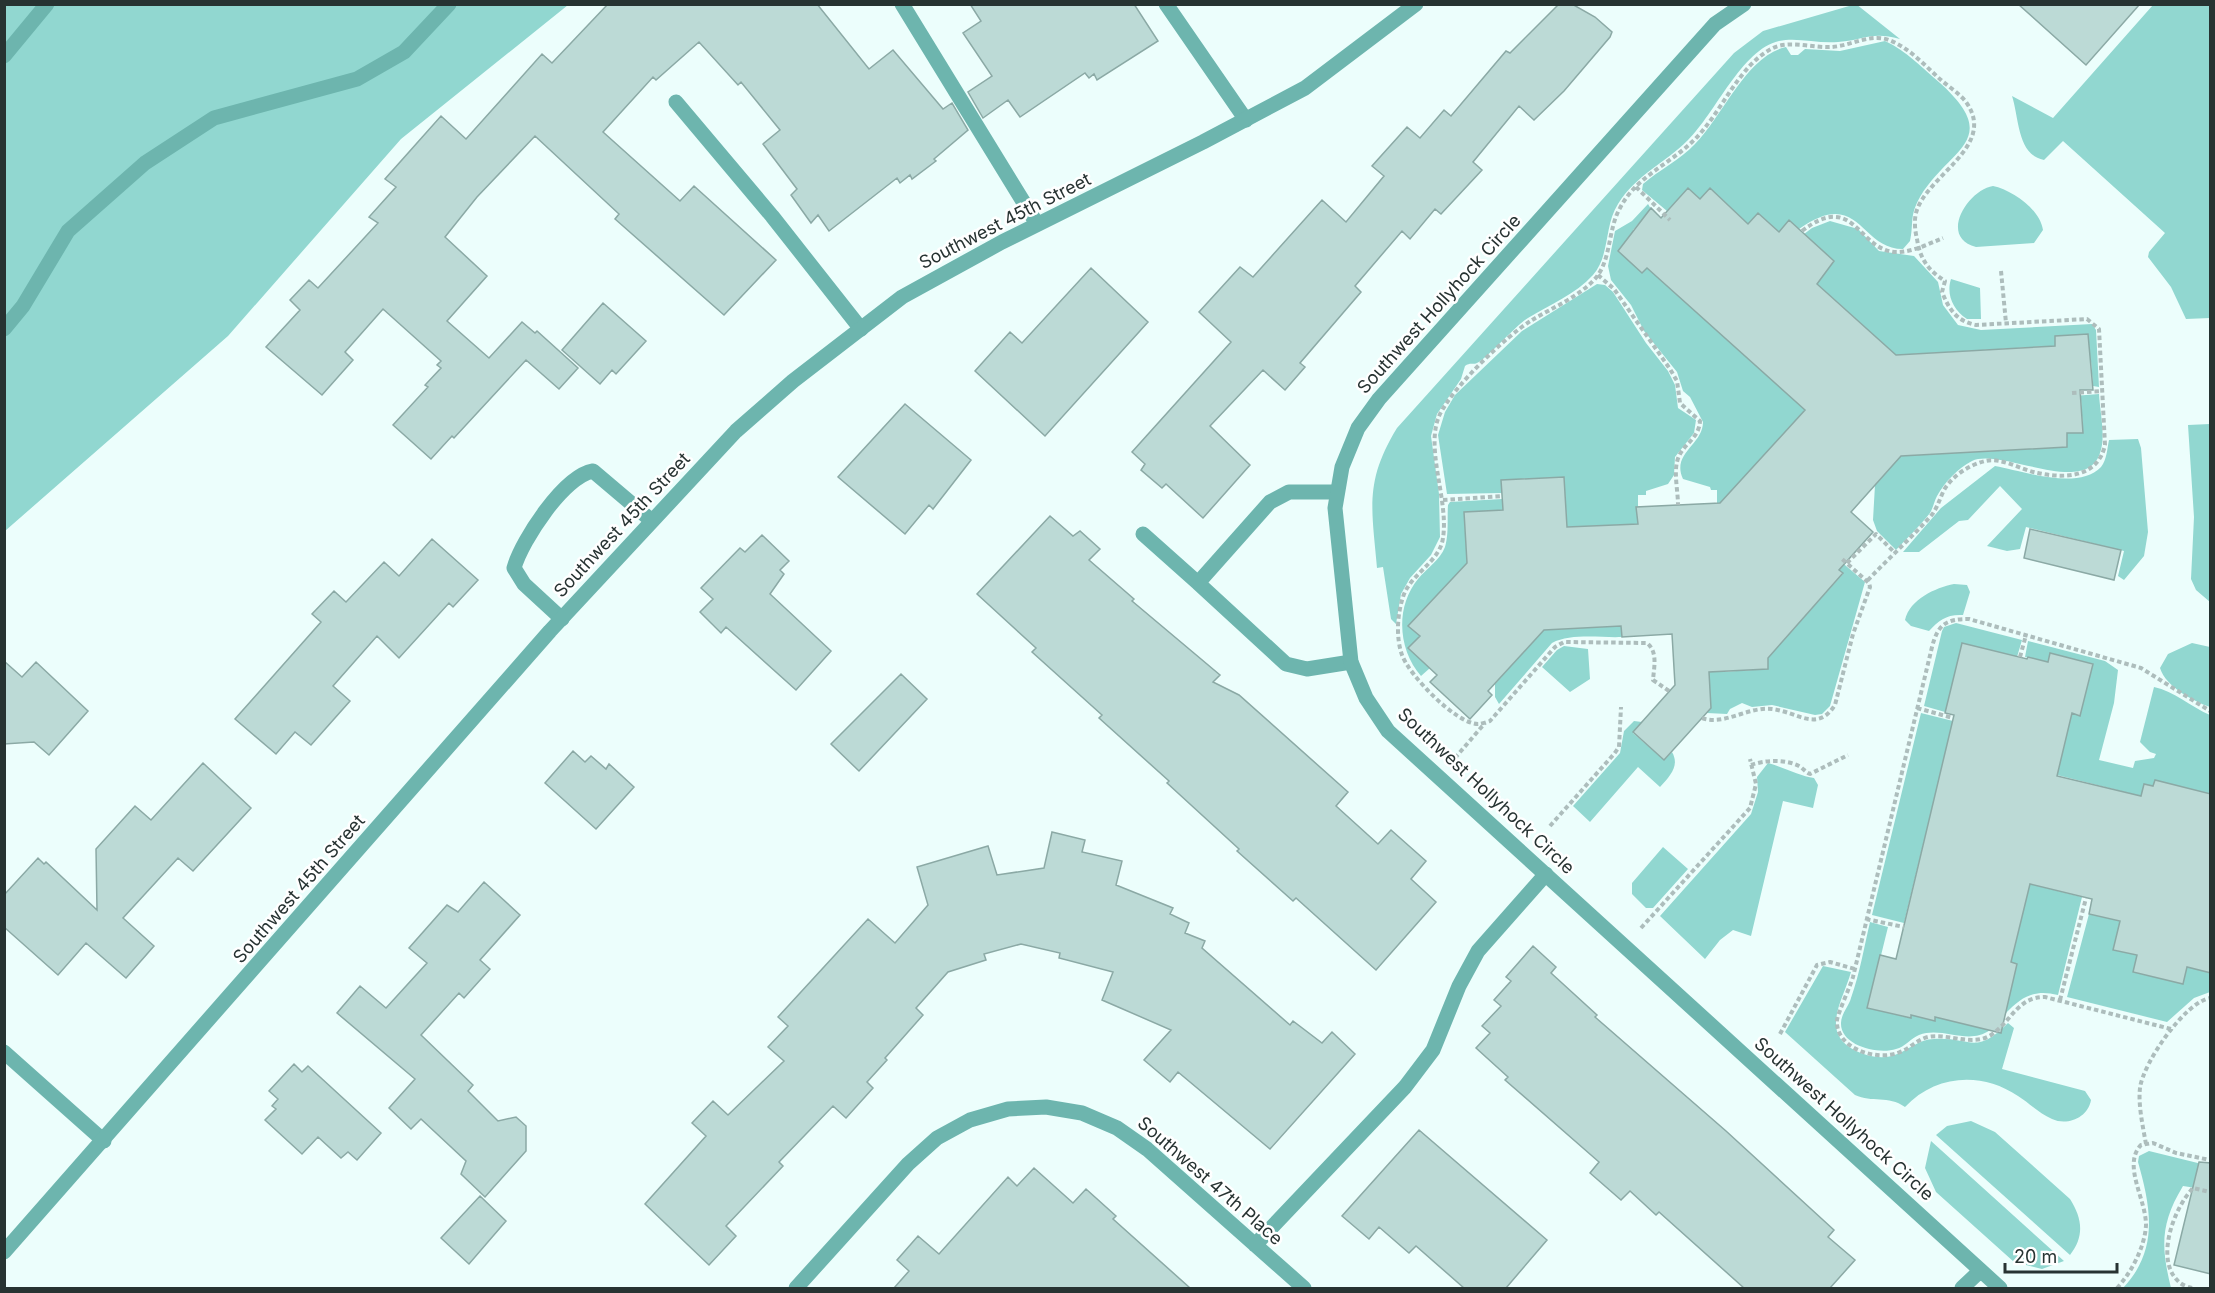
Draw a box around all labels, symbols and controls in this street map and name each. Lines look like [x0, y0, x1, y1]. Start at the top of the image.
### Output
street label: Southwest 45th Street [915, 168, 1094, 273]
street label: Southwest Hollyhock Circle [1353, 210, 1525, 398]
street label: Southwest 45th Street [549, 448, 694, 601]
street label: Southwest Hollyhock Circle [1394, 703, 1579, 878]
street label: Southwest 45th Street [228, 810, 369, 967]
street label: Southwest Hollyhock Circle [1750, 1033, 1938, 1205]
street label: Southwest 47th Place [1134, 1112, 1287, 1249]
scale bar [2005, 1236, 2118, 1274]
text: 20 m [2014, 1246, 2057, 1267]

